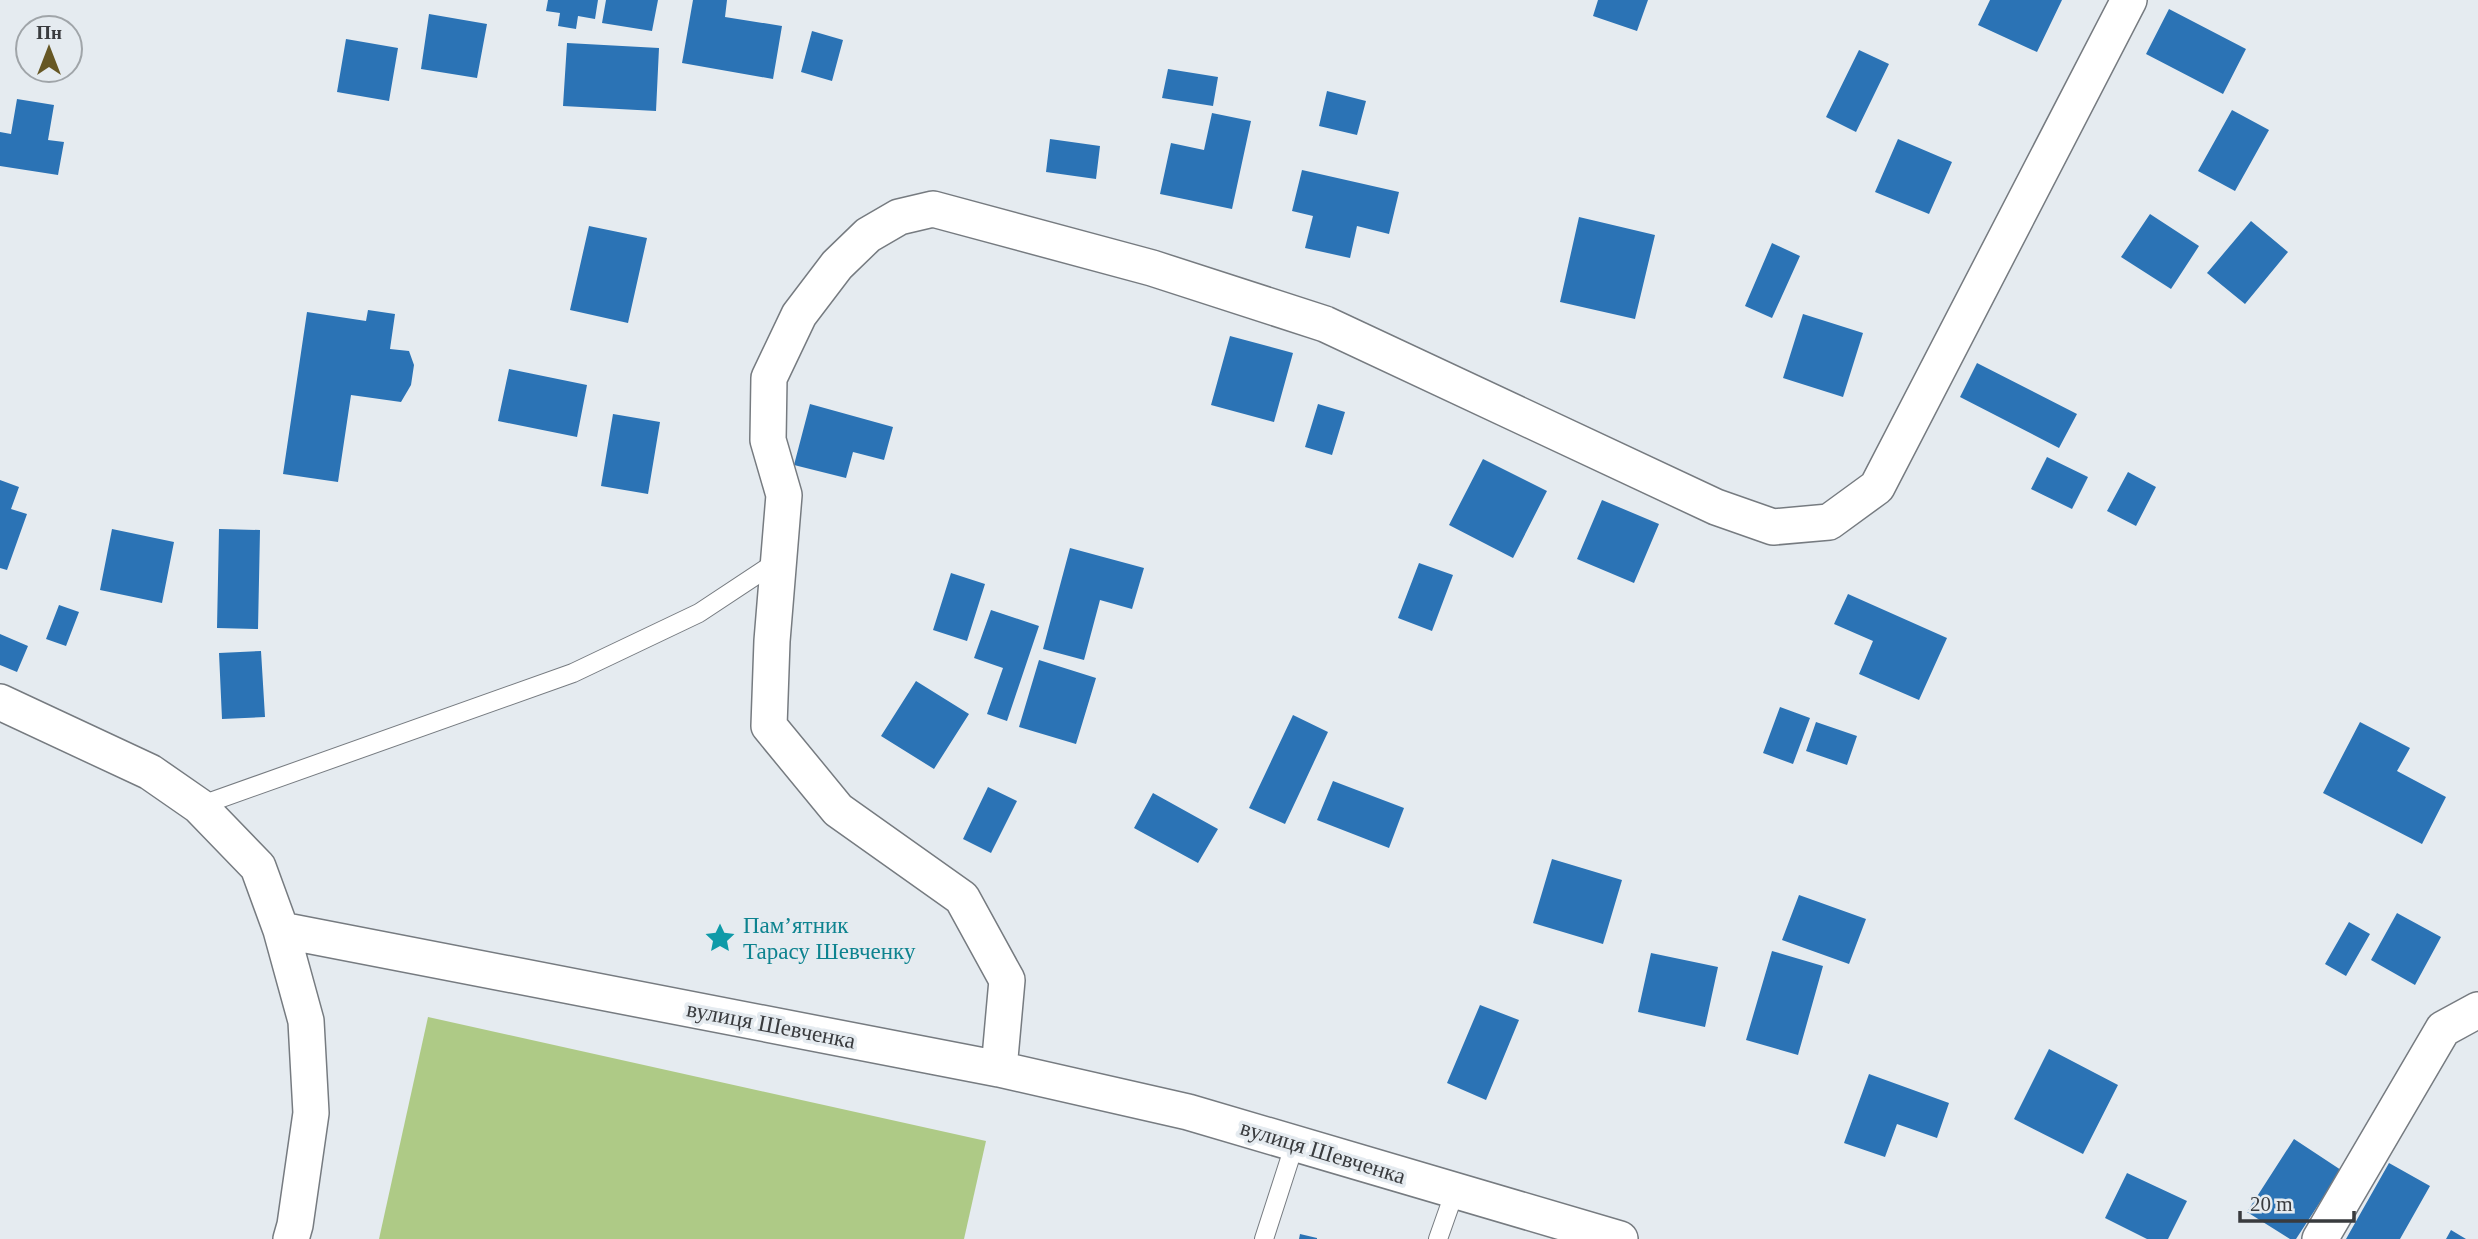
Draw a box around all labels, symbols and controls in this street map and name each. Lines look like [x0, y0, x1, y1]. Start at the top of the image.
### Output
north arrow [14, 14, 84, 84]
text: Пн [36, 22, 62, 43]
place label: Пам’ятник Тарасу Шевченку [743, 913, 916, 964]
place icon: Пам’ятник Тарасу Шевченку [703, 921, 737, 955]
street label: вулиця Шевченка [684, 996, 858, 1054]
street label: вулиця Шевченка [1237, 1115, 1409, 1189]
scale bar [2240, 1180, 2354, 1224]
text: 20 m [2250, 1192, 2293, 1216]

